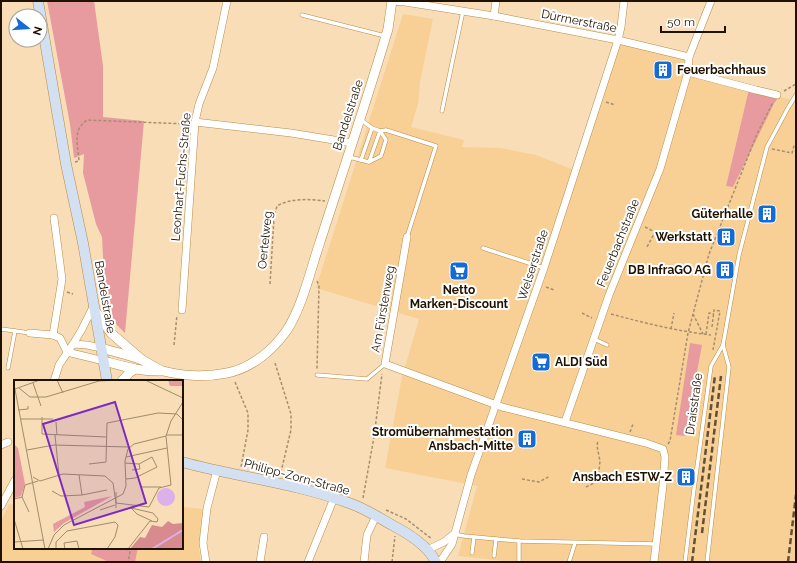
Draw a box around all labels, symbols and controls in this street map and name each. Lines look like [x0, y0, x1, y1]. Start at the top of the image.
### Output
street label: Dürrnerstraße [540, 7, 618, 35]
north arrow [8, 8, 48, 48]
scale bar [661, 8, 725, 34]
text: 50 m [667, 15, 695, 29]
text: N [30, 25, 45, 37]
building icon: Feuerbachhaus [652, 59, 674, 81]
place label: Feuerbachhaus [677, 63, 766, 77]
street label: Bandelstraße [330, 78, 366, 152]
street label: Leonhart-Fuchs-Straße [168, 112, 194, 242]
street label: Feuerbachstraße [594, 197, 642, 289]
building icon: Güterhalle [756, 203, 778, 225]
place label: Güterhalle [692, 207, 753, 221]
street label: Oertelweg [255, 210, 275, 270]
building icon: Werkstatt [715, 226, 737, 248]
street label: Welserstraße [515, 228, 551, 302]
place label: Werkstatt [655, 230, 712, 244]
building icon: DB InfraGO AG [714, 259, 736, 281]
street label: Bandelstraße [92, 260, 118, 334]
supermarket icon: Netto Marken-Discount [448, 260, 470, 282]
place label: DB InfraGO AG [628, 263, 711, 277]
street label: Am Fürstenweg [368, 265, 398, 353]
place label: Netto Marken-Discount [410, 283, 509, 311]
supermarket icon: ALDI Süd [530, 351, 552, 373]
place label: ALDI Süd [555, 355, 608, 369]
street label: Draisstraße [683, 372, 705, 436]
inset map [14, 380, 183, 549]
place label: Stromübernahmestation Ansbach-Mitte [372, 425, 513, 453]
building icon: Stromübernahmestation Ansbach-Mitte [516, 428, 538, 450]
street label: Philipp-Zorn-Straße [242, 456, 352, 498]
building icon: Ansbach ESTW-Z [675, 466, 697, 488]
place label: Ansbach ESTW-Z [573, 470, 672, 484]

